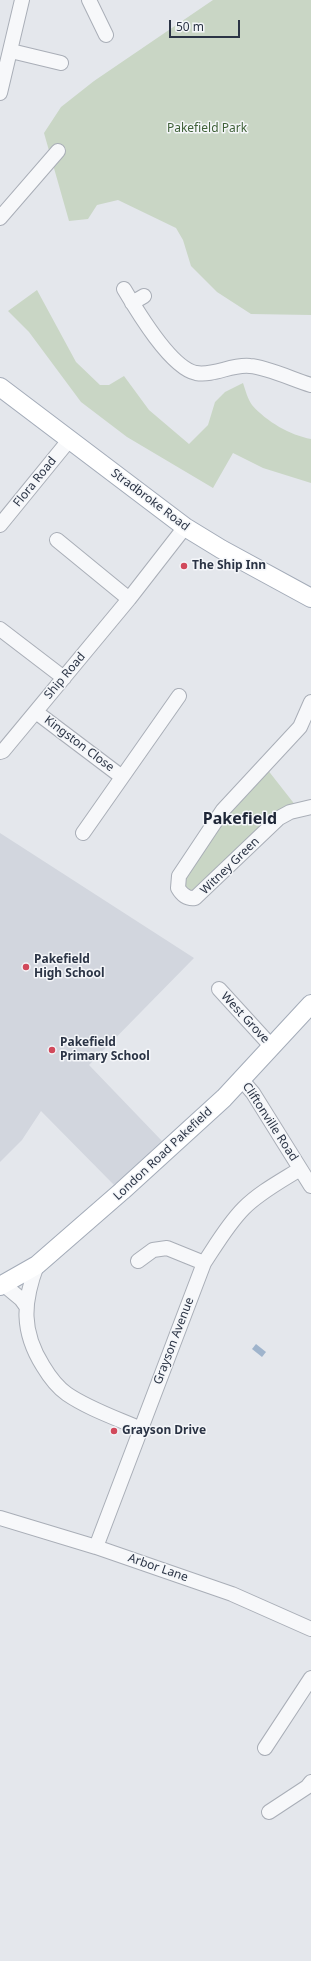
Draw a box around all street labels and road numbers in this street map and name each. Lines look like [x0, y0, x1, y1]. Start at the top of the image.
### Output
street label: Flora Road [11, 454, 59, 510]
street label: Stradbroke Road [108, 466, 192, 534]
street label: Ship Road [41, 650, 89, 702]
street label: Kingston Close [41, 713, 117, 775]
street label: Witney Green [198, 834, 262, 898]
street label: West Grove [218, 990, 272, 1046]
street label: Cliftonville Road [239, 1080, 301, 1164]
street label: London Road Pakefield [111, 1104, 215, 1204]
street label: Grayson Avenue [151, 1295, 197, 1387]
street label: Arbor Lane [126, 1551, 190, 1585]

